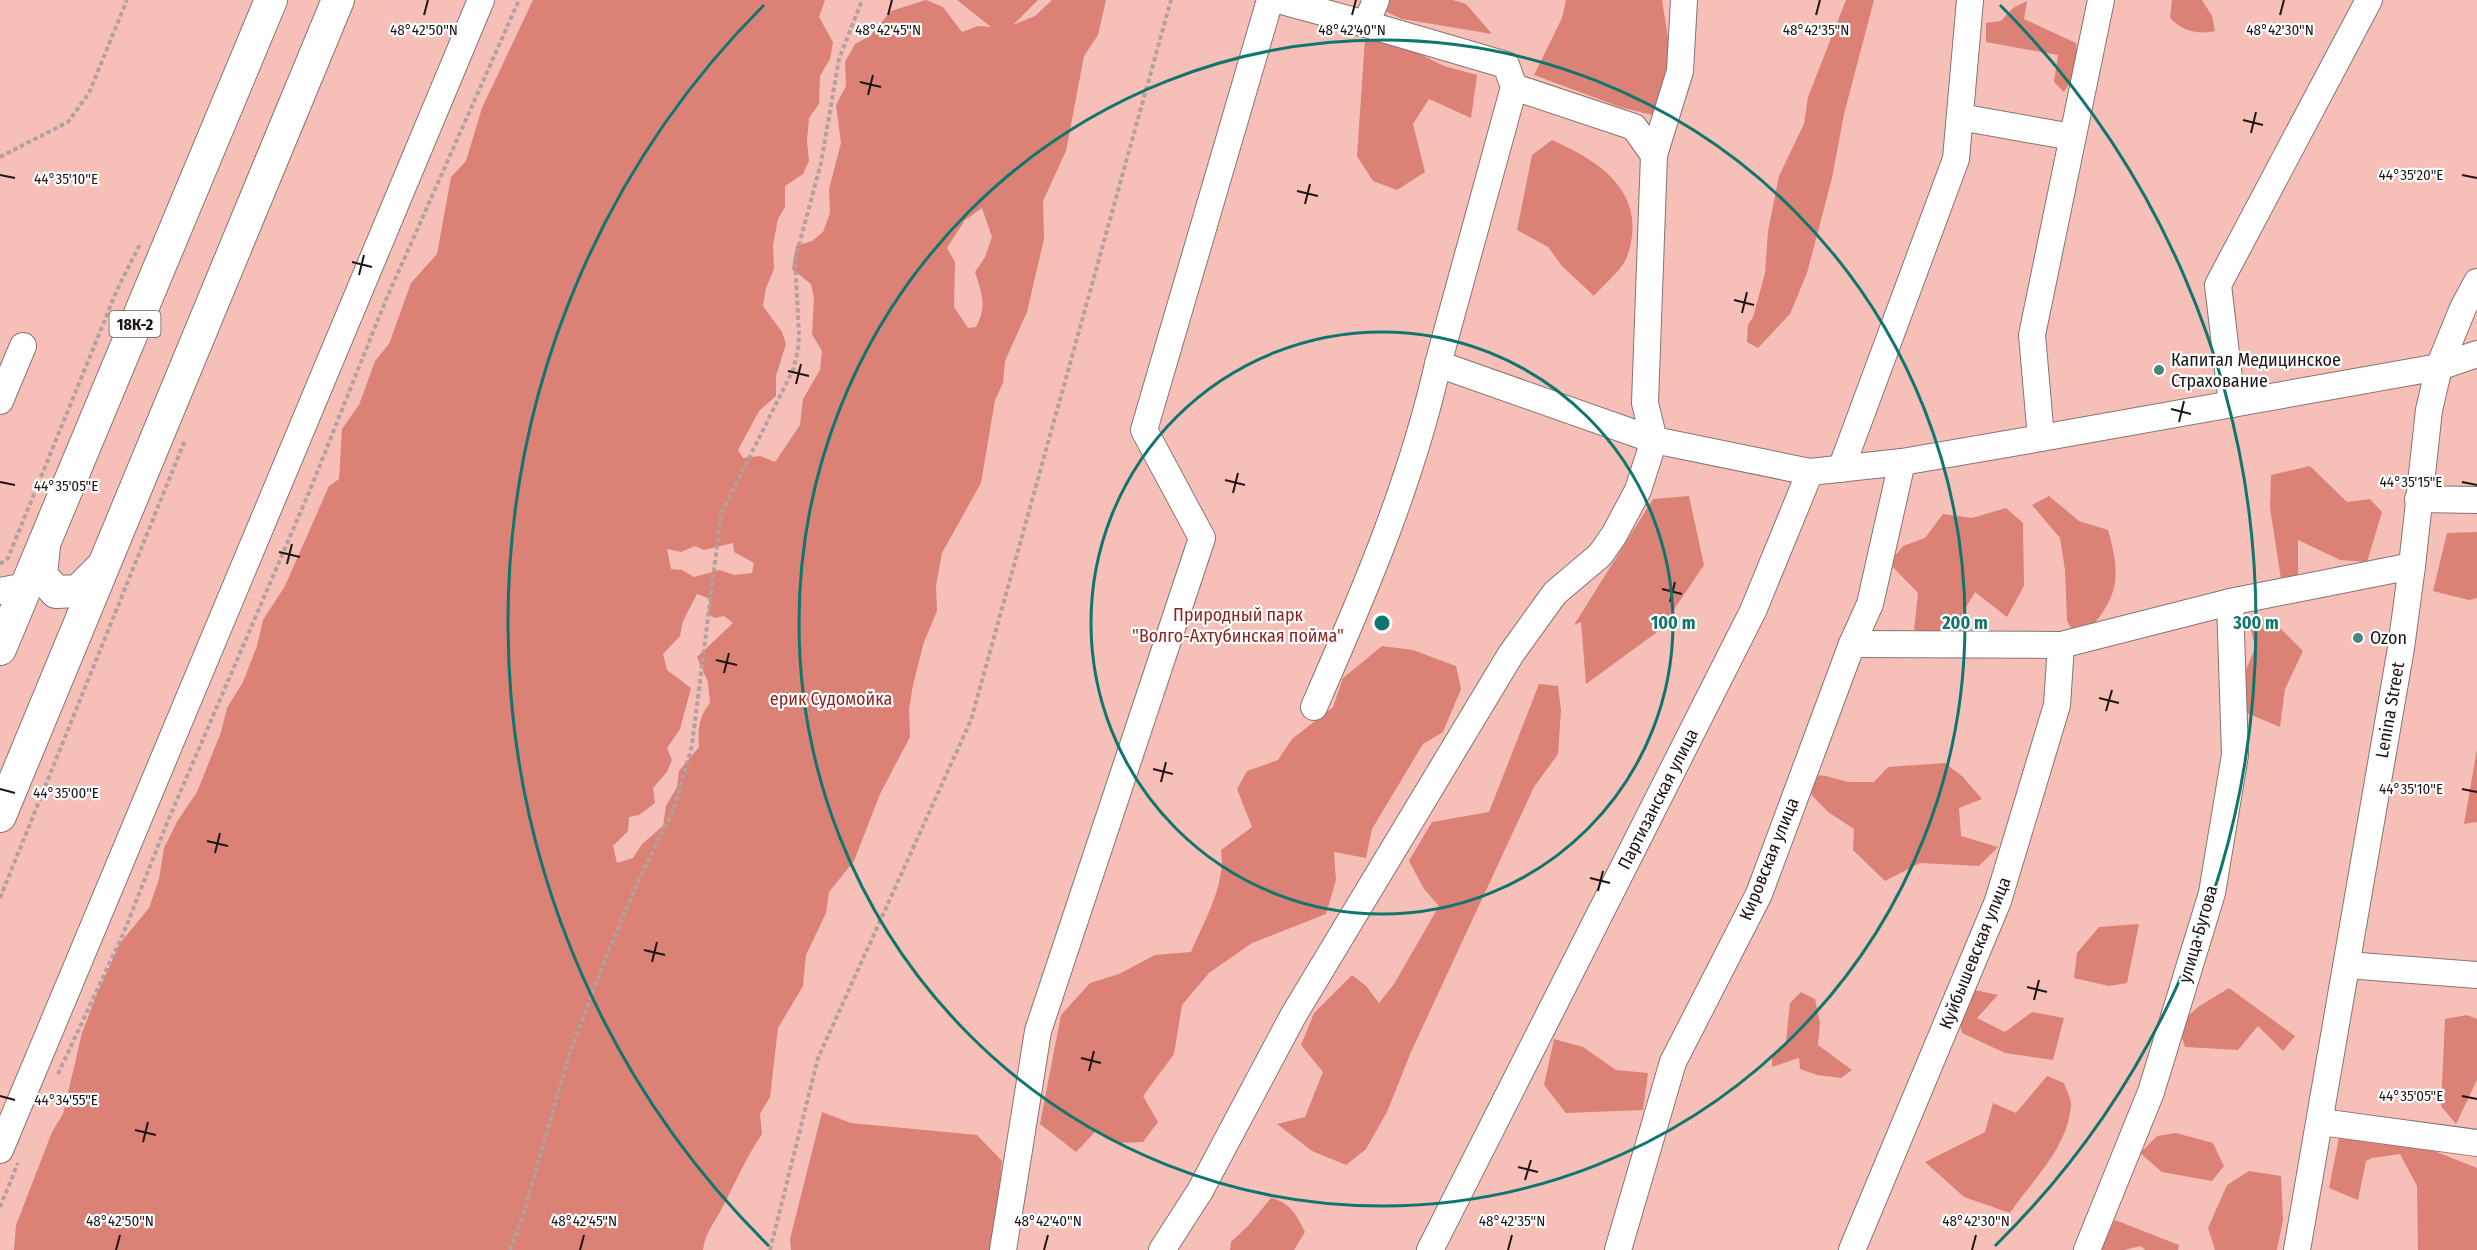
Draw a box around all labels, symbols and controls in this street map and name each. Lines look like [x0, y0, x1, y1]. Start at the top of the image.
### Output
text: 48°42'50"N [390, 21, 458, 39]
text: 48°42'45"N [855, 21, 921, 39]
text: 48°42'40"N [1318, 21, 1386, 39]
text: 48°42'35"N [1783, 21, 1849, 39]
text: 48°42'30"N [2246, 21, 2314, 39]
text: 44°35'20"E [2379, 166, 2443, 184]
text: 44°35'10"E [34, 170, 98, 188]
road number: 18К-2 [110, 311, 160, 337]
place label: Капитал Медицинское Страхование [2171, 349, 2341, 392]
marker: Капитал Медицинское Страхование [2152, 363, 2166, 377]
text: 44°35'15"E [2380, 473, 2442, 491]
text: 44°35'05"E [34, 477, 98, 495]
park label: Природный парк "Волго-Ахтубинская пойма" [1132, 604, 1344, 647]
text: 100 m [1651, 612, 1695, 634]
text: 200 m [1941, 612, 1988, 634]
text: 300 m [2232, 612, 2279, 634]
centre of rings [1372, 613, 1392, 633]
place label: Ozon [2370, 627, 2407, 649]
marker: Ozon [2351, 631, 2365, 645]
street label: Lenina Street [2371, 660, 2409, 760]
park label: ерик Судомойка [770, 688, 892, 710]
street label: Партизанская улица [1613, 725, 1703, 873]
text: 44°35'10"E [2379, 780, 2443, 798]
text: 44°35'00"E [33, 784, 99, 802]
street label: Кировская улица [1734, 794, 1804, 924]
street label: Куйбышевская улица [1934, 874, 2016, 1032]
street label: улица Бугова [2174, 883, 2222, 985]
text: 44°35'05"E [2379, 1087, 2443, 1105]
text: 44°34'55"E [34, 1091, 98, 1109]
text: 48°42'50"N [86, 1212, 154, 1230]
text: 48°42'45"N [551, 1212, 617, 1230]
text: 48°42'40"N [1014, 1212, 1082, 1230]
text: 48°42'35"N [1479, 1212, 1545, 1230]
text: 48°42'30"N [1942, 1212, 2010, 1230]

